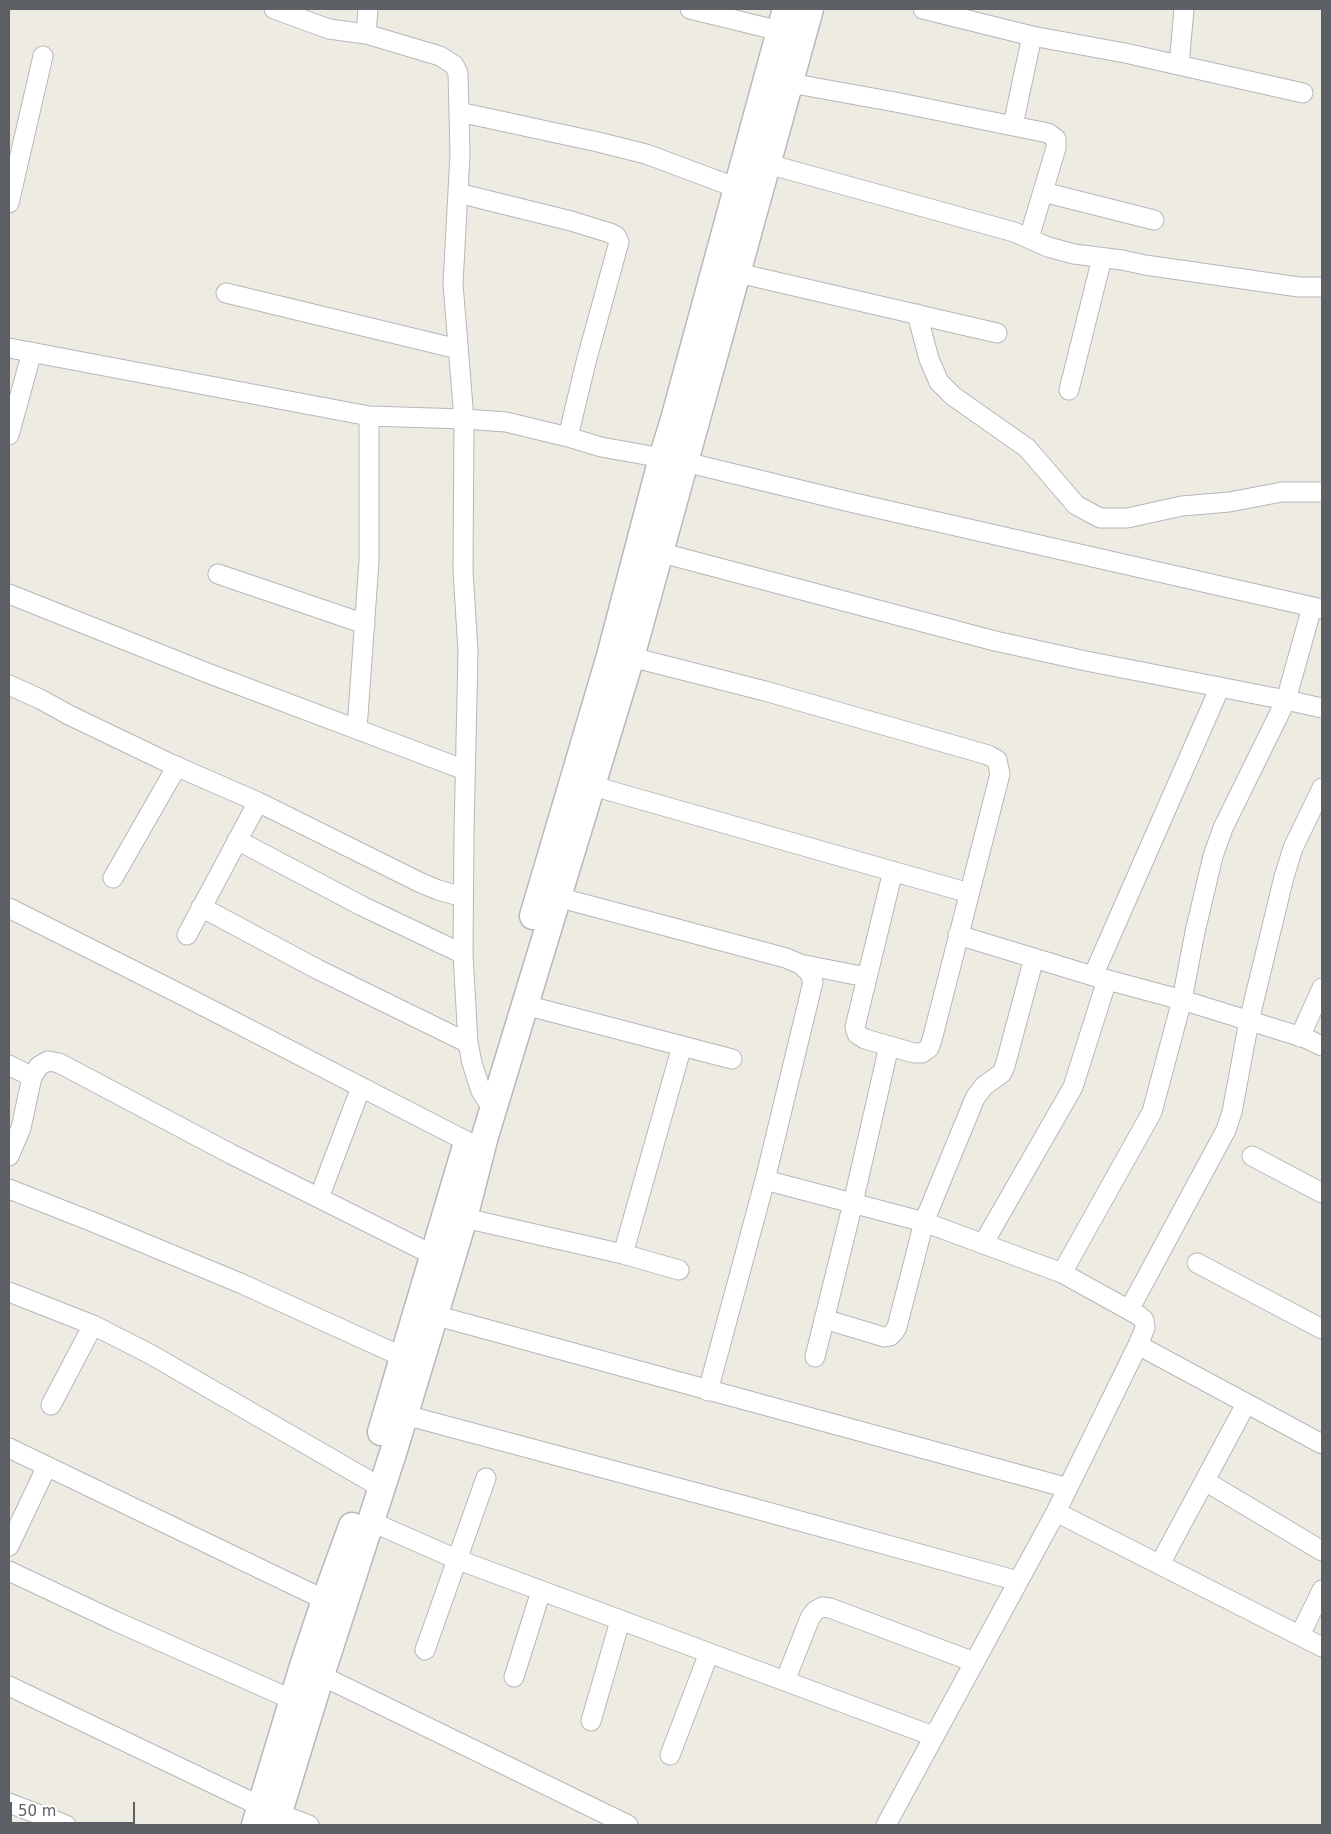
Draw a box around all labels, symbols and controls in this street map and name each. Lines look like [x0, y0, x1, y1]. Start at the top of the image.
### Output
scale bar [12, 1792, 138, 1824]
text: 50 m [18, 1802, 56, 1820]

